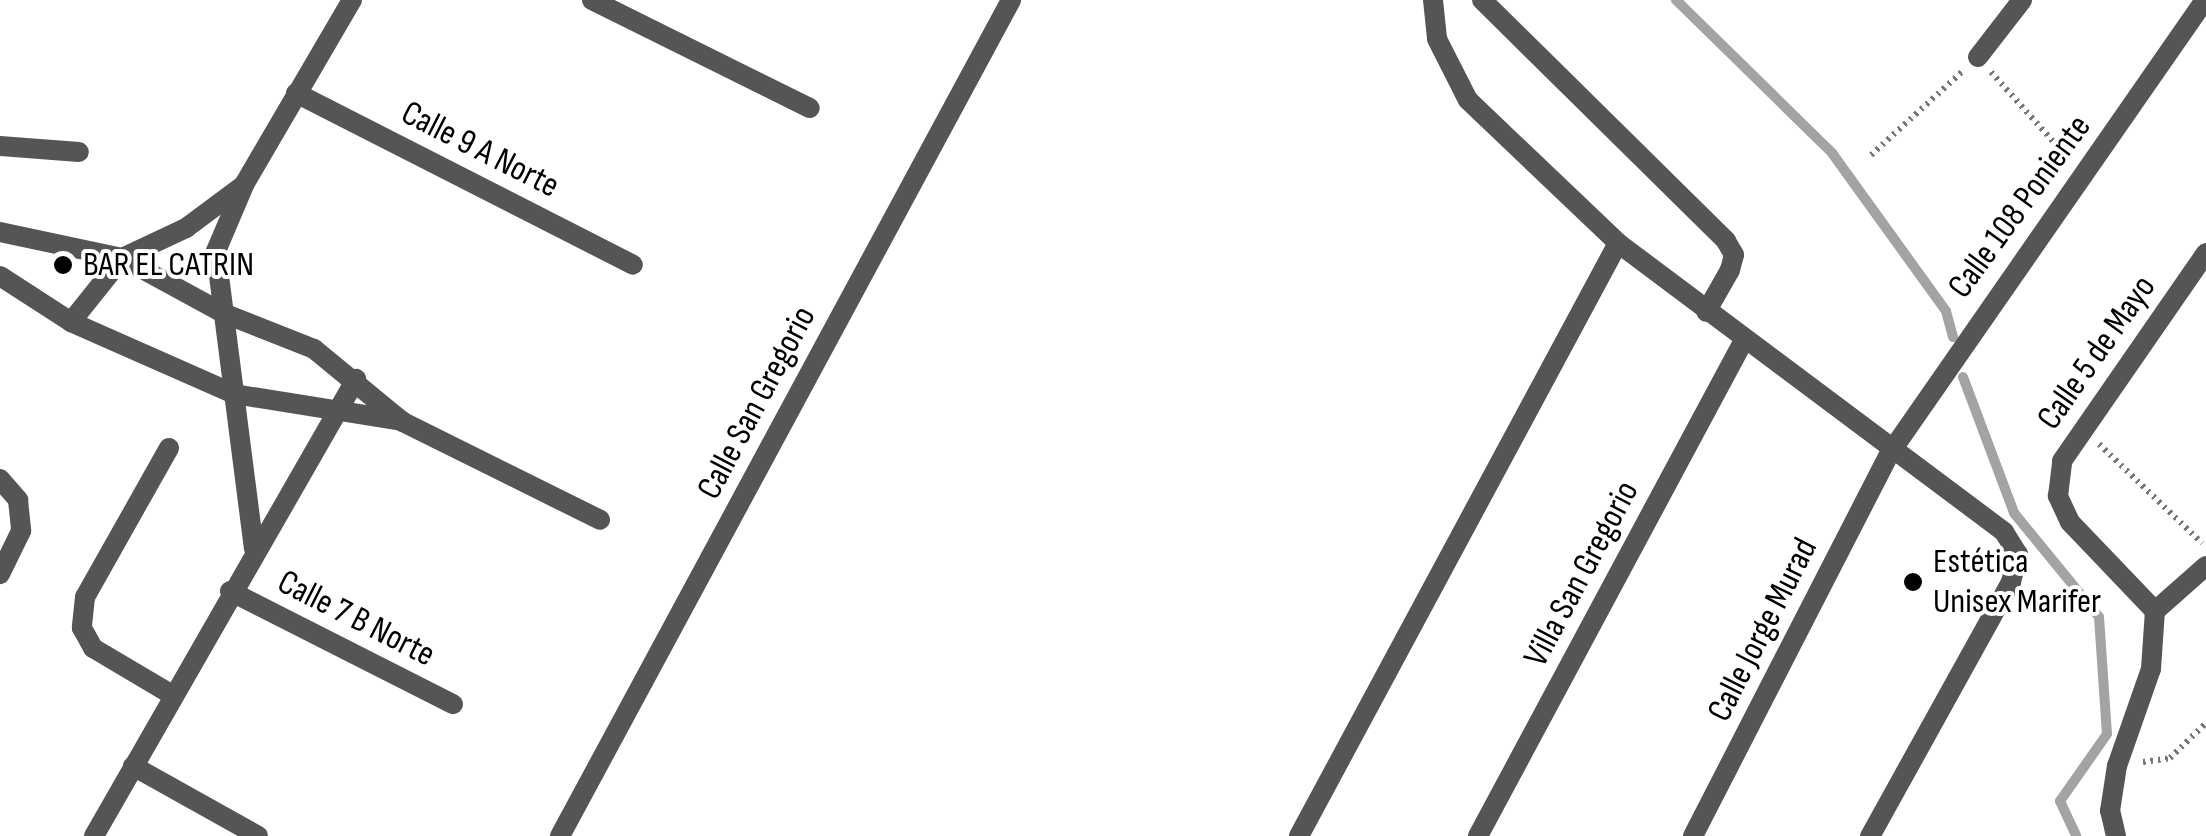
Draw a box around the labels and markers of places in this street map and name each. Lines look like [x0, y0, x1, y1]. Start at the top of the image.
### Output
place label: BAR EL CATRIN [83, 244, 254, 286]
marker: BAR EL CATRIN [52, 254, 74, 276]
place label: Estética Unisex Marifer [1933, 541, 2101, 623]
marker: Estética Unisex Marifer [1902, 571, 1924, 593]

